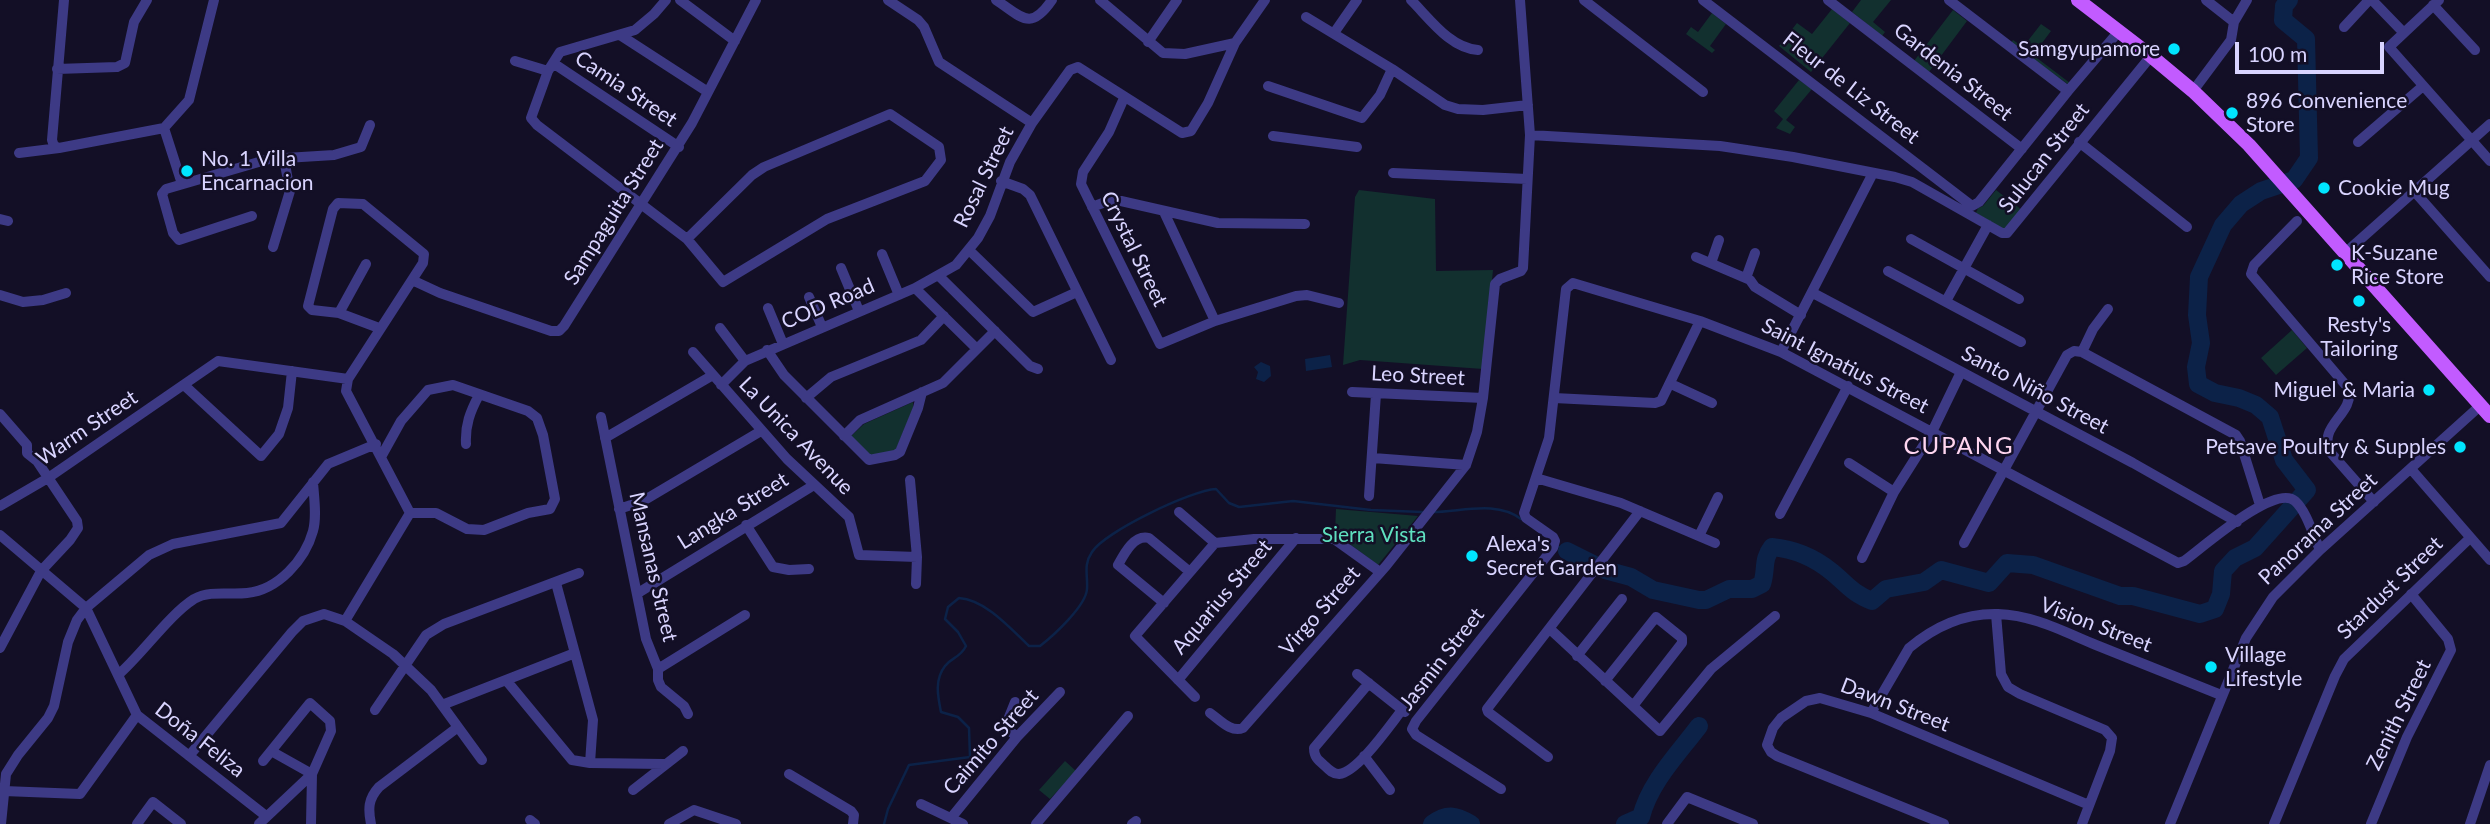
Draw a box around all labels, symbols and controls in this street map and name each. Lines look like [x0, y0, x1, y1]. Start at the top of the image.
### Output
street label: Gardenia Street [1889, 18, 2017, 126]
street label: Fleur de Liz Street [1778, 27, 1924, 149]
scale bar [2238, 28, 2387, 72]
place label: Samgyupamore [2018, 36, 2160, 62]
marker: Samgyupamore [2166, 41, 2182, 57]
text: 100 m [2248, 41, 2307, 66]
street label: Camia Street [570, 46, 682, 132]
place label: 896 Convenience Store [2246, 88, 2407, 138]
street label: Sulucan Street [1993, 98, 2095, 218]
marker: 896 Convenience Store [2224, 105, 2240, 121]
street label: Rosal Street [949, 122, 1019, 232]
street label: Sampaguita Street [559, 134, 669, 290]
place label: No. 1 Villa Encarnacion [201, 146, 314, 196]
marker: No. 1 Villa Encarnacion [179, 163, 195, 179]
place label: Cookie Mug [2338, 175, 2450, 201]
marker: Cookie Mug [2316, 180, 2332, 196]
street label: Crystal Street [1095, 187, 1173, 311]
place label: K-Suzane Rice Store [2351, 240, 2444, 290]
marker: K-Suzane Rice Store [2329, 257, 2345, 273]
street label: COD Road [778, 273, 878, 335]
marker: Resty's Tailoring [2351, 293, 2367, 309]
place label: Resty's Tailoring [2320, 312, 2398, 362]
street label: Saint Ignatius Street [1757, 313, 1933, 419]
street label: Santo Niño Street [1957, 341, 2113, 439]
street label: Leo Street [1371, 361, 1465, 391]
street label: La Unica Avenue [734, 372, 858, 500]
place label: Miguel & Maria [2274, 377, 2415, 403]
marker: Miguel & Maria [2421, 382, 2437, 398]
street label: Warm Street [32, 385, 142, 471]
district label: CUPANG [1904, 432, 2014, 460]
place label: Petsave Poultry & Supples [2205, 434, 2446, 460]
marker: Petsave Poultry & Supples [2452, 439, 2468, 455]
street label: Langka Street [673, 467, 793, 555]
street label: Panorama Street [2254, 468, 2382, 590]
street label: Mansanas Street [624, 490, 682, 644]
park label: Sierra Vista [1322, 522, 1426, 548]
place label: Alexa's Secret Garden [1486, 531, 1617, 581]
street label: Stardust Street [2332, 531, 2448, 645]
street label: Aquarius Street [1167, 534, 1277, 660]
marker: Alexa's Secret Garden [1464, 548, 1480, 564]
street label: Virgo Street [1274, 561, 1366, 661]
street label: Vision Street [2037, 592, 2155, 658]
street label: Jasmin Street [1394, 603, 1490, 715]
place label: Village Lifestyle [2225, 642, 2302, 692]
street label: Zenith Street [2361, 656, 2437, 774]
marker: Village Lifestyle [2203, 659, 2219, 675]
street label: Dawn Street [1837, 673, 1953, 737]
street label: Caimito Street [938, 684, 1044, 800]
street label: Doña Feliza [150, 697, 250, 783]

